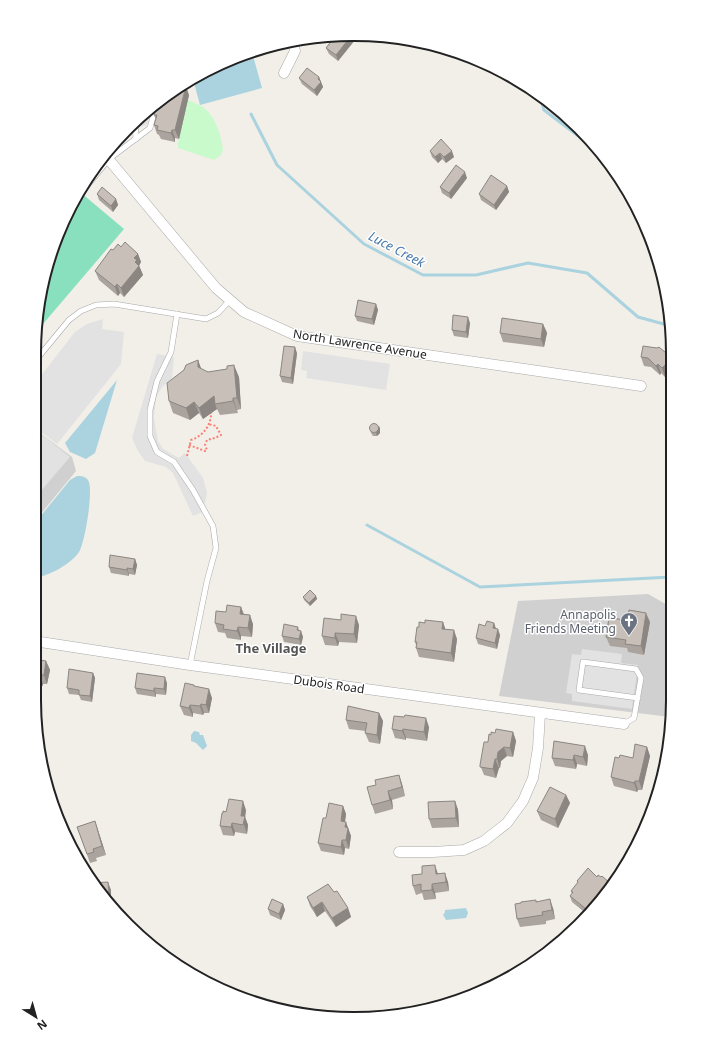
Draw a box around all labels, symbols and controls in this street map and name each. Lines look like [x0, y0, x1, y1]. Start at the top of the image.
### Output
water label: Luce Creek [366, 227, 429, 272]
street label: North Lawrence Avenue [292, 325, 428, 363]
place label: Annapolis Friends Meeting [525, 606, 616, 637]
church icon: Annapolis Friends Meeting [619, 611, 639, 636]
district label: The Village [236, 639, 307, 657]
street label: Dubois Road [292, 671, 366, 697]
north arrow [16, 997, 56, 1037]
text: N [34, 1017, 50, 1034]

